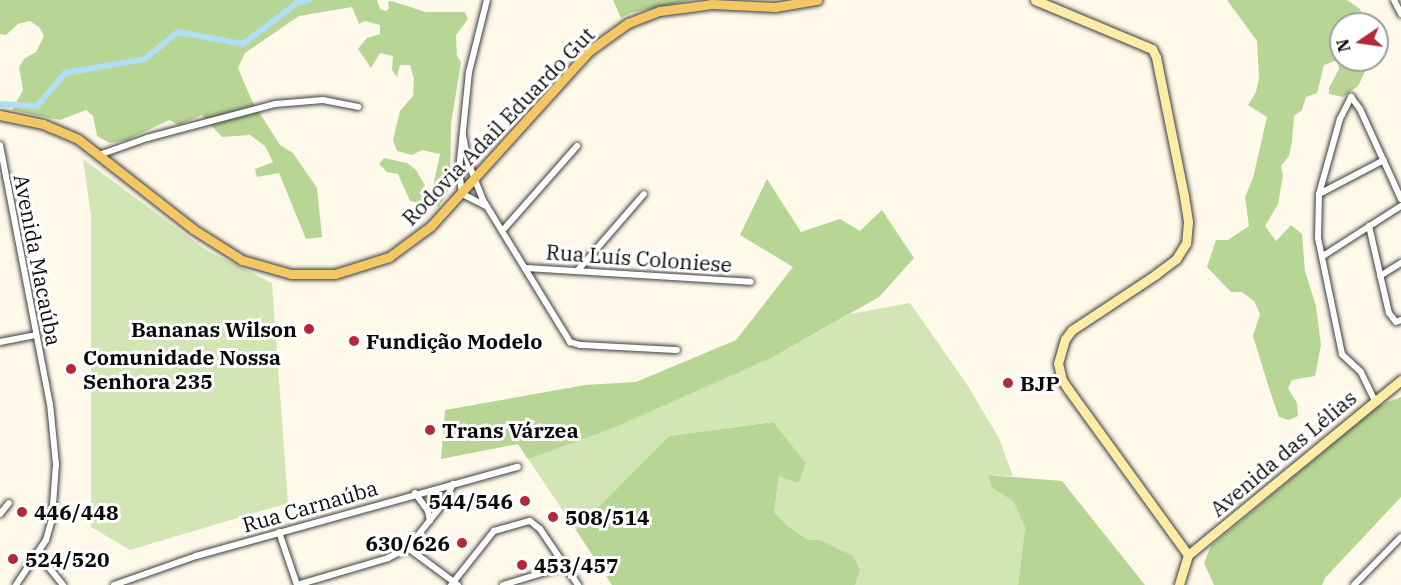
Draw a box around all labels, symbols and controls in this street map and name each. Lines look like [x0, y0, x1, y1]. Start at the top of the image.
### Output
north arrow [1329, 12, 1389, 72]
street label: Rodovia Adail Eduardo Gut [397, 22, 599, 230]
text: N [1332, 37, 1355, 54]
street label: Avenida Macaúba [9, 172, 67, 348]
street label: Rua Luís Coloniese [545, 239, 733, 277]
place label: Bananas Wilson [131, 316, 297, 342]
marker: Bananas Wilson [302, 322, 316, 336]
place label: Fundição Modelo [366, 328, 542, 354]
marker: Fundição Modelo [347, 334, 361, 348]
place label: Comunidade Nossa Senhora 235 [83, 344, 281, 394]
marker: Comunidade Nossa Senhora 235 [64, 362, 78, 376]
place label: BJP [1020, 370, 1060, 396]
marker: BJP [1001, 376, 1015, 390]
street label: Avenida das Lélias [1205, 385, 1361, 521]
place label: Trans Várzea [442, 417, 579, 443]
marker: Trans Várzea [423, 423, 437, 437]
street label: Rua Carnaúba [239, 475, 381, 537]
place label: 544/546 [428, 488, 513, 514]
marker: 544/546 [518, 494, 532, 508]
place label: 446/448 [34, 499, 119, 525]
place label: 508/514 [565, 504, 650, 530]
marker: 446/448 [15, 505, 29, 519]
marker: 508/514 [546, 510, 560, 524]
place label: 630/626 [365, 530, 450, 556]
marker: 630/626 [455, 536, 469, 550]
place label: 524/520 [25, 546, 110, 572]
marker: 524/520 [6, 552, 20, 566]
place label: 453/457 [534, 552, 619, 578]
marker: 453/457 [515, 558, 529, 572]

